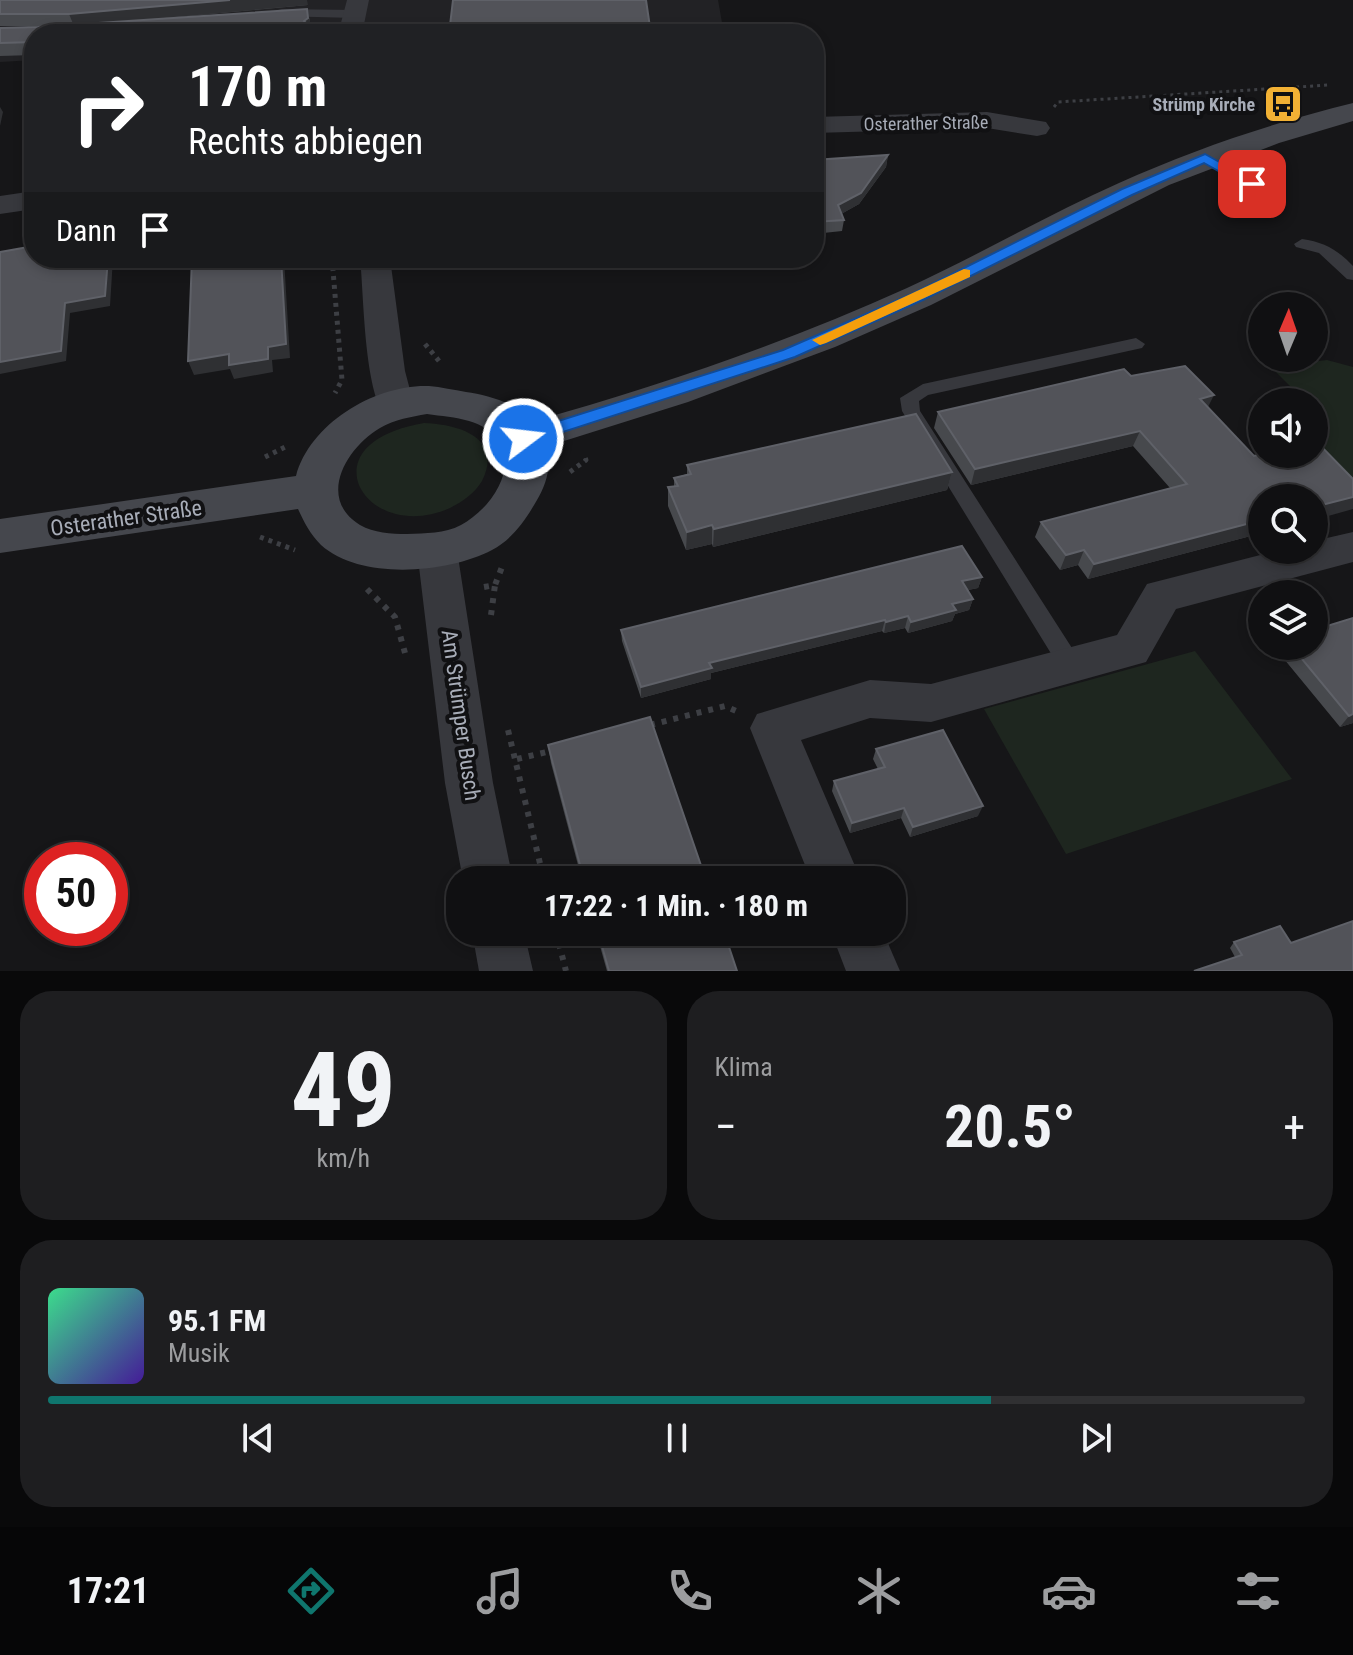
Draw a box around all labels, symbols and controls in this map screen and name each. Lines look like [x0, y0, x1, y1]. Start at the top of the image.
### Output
text: 170 m [188, 54, 327, 120]
icon: right [56, 56, 160, 160]
bus stop icon: Strümp Kirche [1262, 83, 1304, 125]
place label: Strümp Kirche [1153, 94, 1255, 115]
street label: Osterather Straße [863, 111, 989, 135]
text: Rechts abbiegen [188, 121, 423, 163]
pin [1218, 150, 1286, 218]
icon: arrive [1230, 162, 1274, 206]
icon: arrive [133, 208, 177, 252]
text: Dann [56, 213, 117, 248]
north arrow [1248, 292, 1328, 372]
map controls [1248, 292, 1328, 660]
button: sound [1248, 388, 1328, 468]
position arrow [481, 397, 565, 481]
button: search [1248, 484, 1328, 564]
street label: Osterather Straße [49, 495, 203, 541]
button: layers [1248, 580, 1328, 660]
street label: Am Strümper Busch [437, 628, 485, 802]
speed limit sign: 50 [24, 842, 128, 946]
text: 17:22 · 1 Min. · 180 m [544, 888, 808, 923]
text: 49 [291, 1030, 396, 1151]
text: Klima [715, 1052, 773, 1082]
text: 20.5° [944, 1091, 1076, 1162]
text: − [715, 1101, 737, 1153]
text: + [1283, 1101, 1305, 1153]
text: km/h [317, 1143, 370, 1173]
text: 95.1 FM [168, 1303, 266, 1338]
text: Musik [168, 1338, 230, 1368]
icon: previous [236, 1416, 280, 1460]
icon: pause [655, 1416, 699, 1460]
icon: next [1074, 1416, 1118, 1460]
icon: directions [283, 1563, 339, 1619]
icon: music [472, 1563, 528, 1619]
icon: phone [662, 1563, 718, 1619]
icon: climate [851, 1563, 907, 1619]
icon: car [1041, 1563, 1097, 1619]
icon: filters [1230, 1563, 1286, 1619]
text: 17:21 [67, 1570, 149, 1612]

